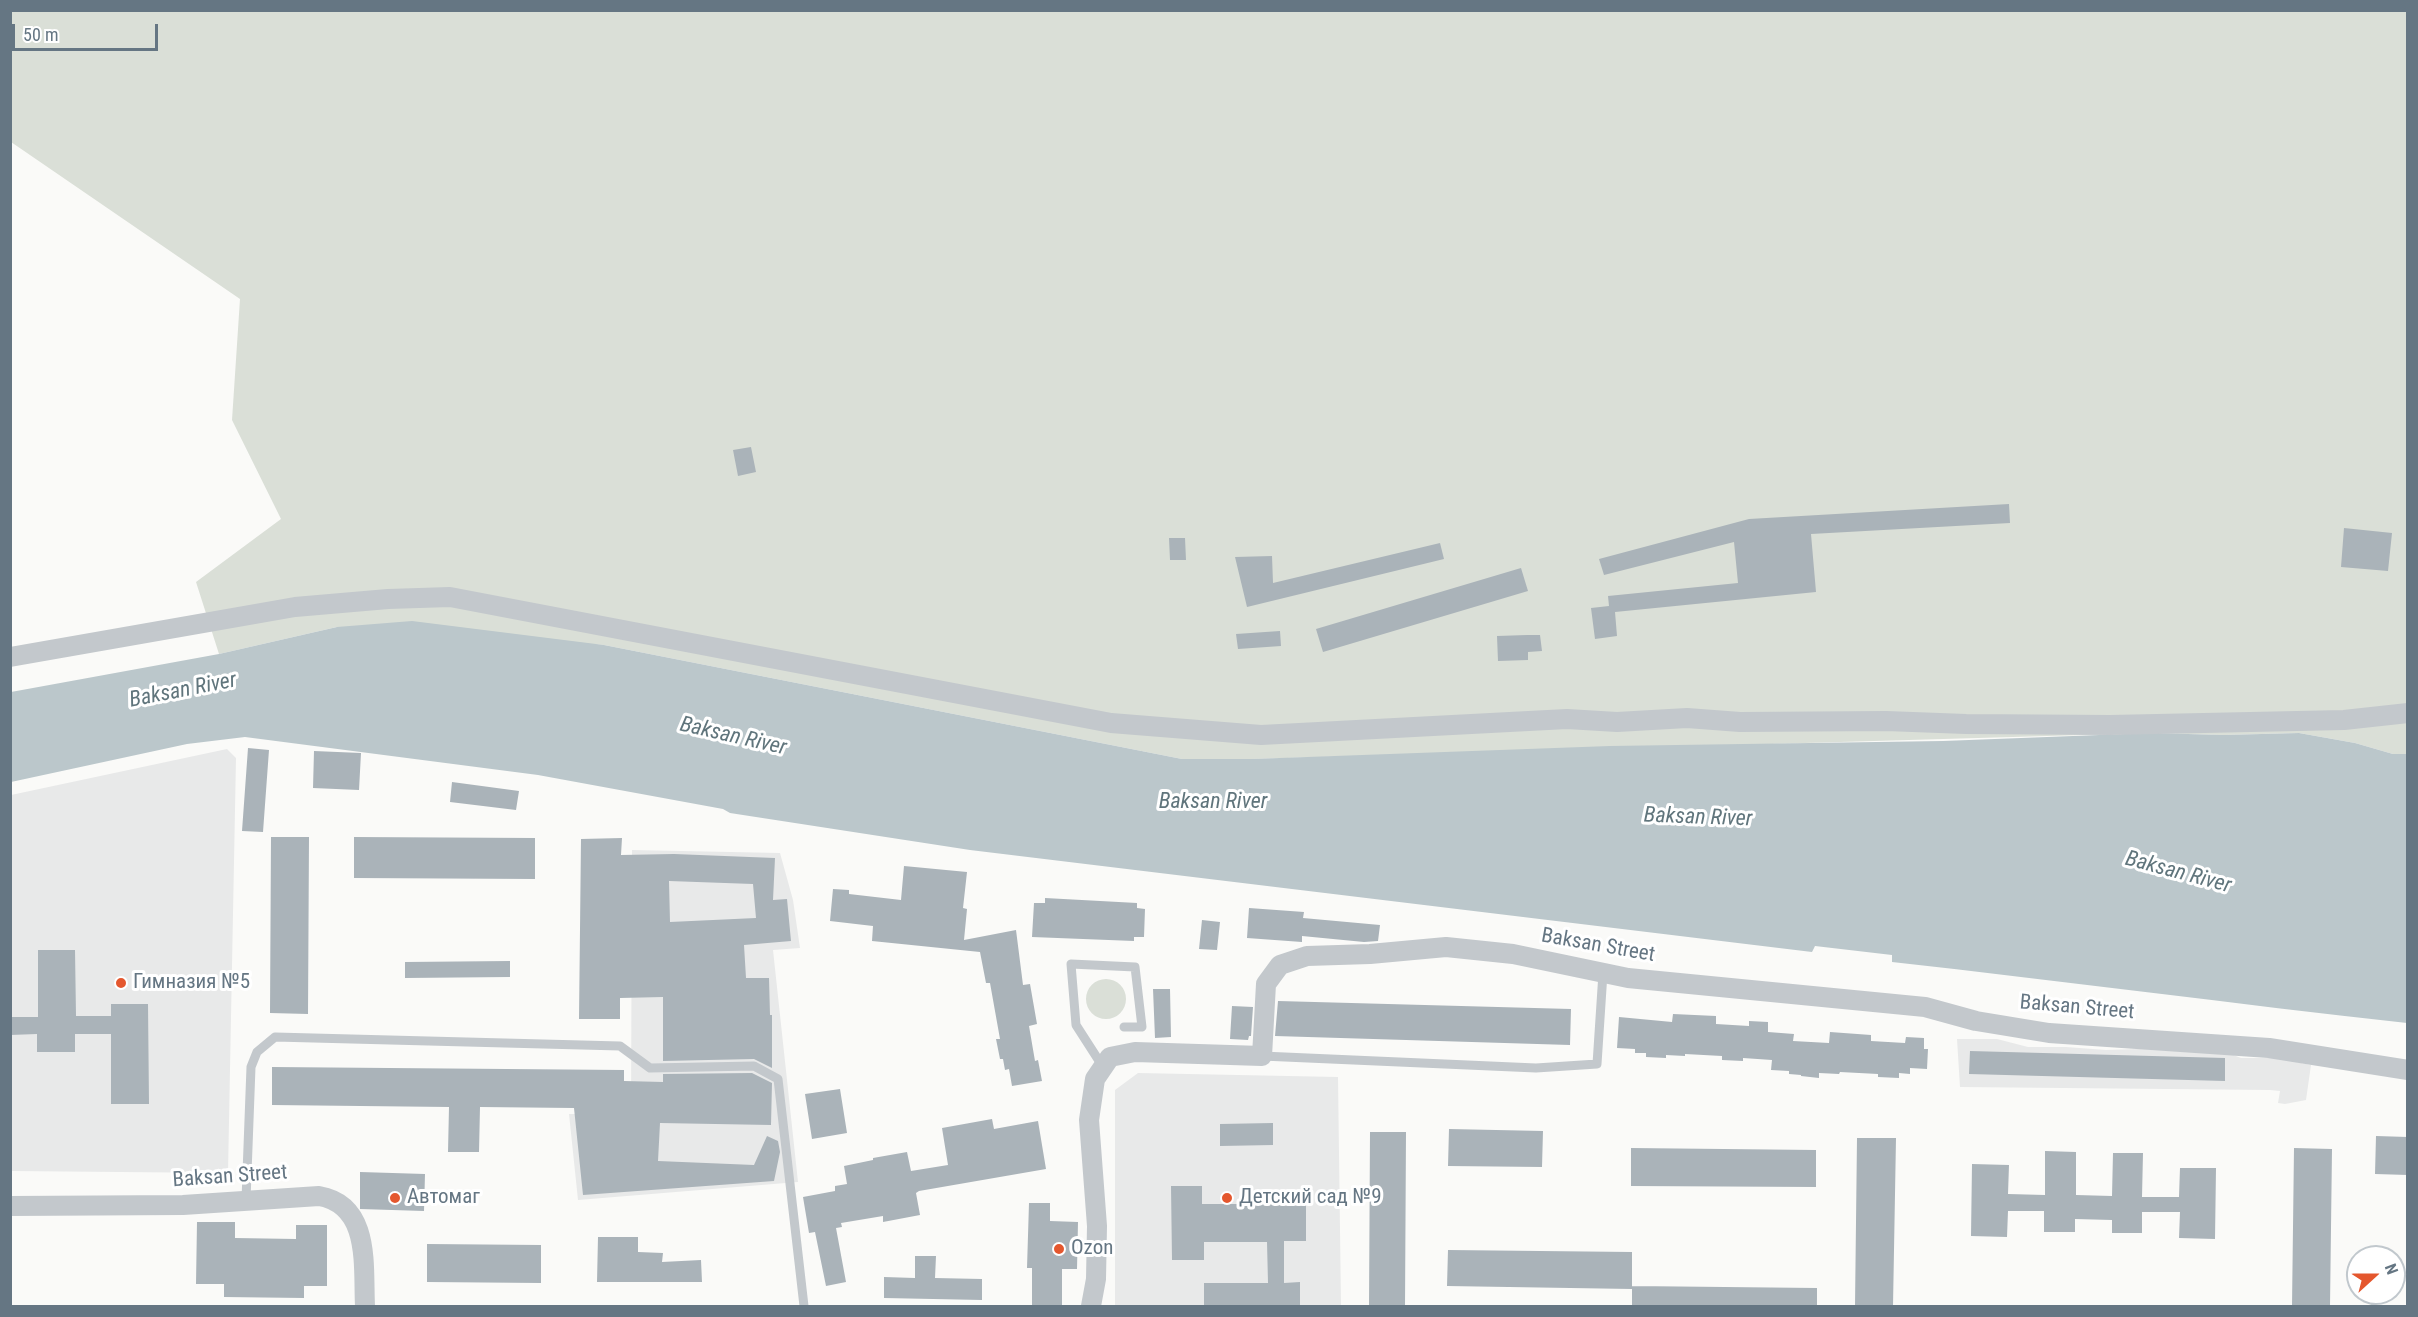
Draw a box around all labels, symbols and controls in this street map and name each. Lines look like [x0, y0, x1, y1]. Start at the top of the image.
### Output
scale bar [15, 12, 160, 50]
text: 50 m [23, 24, 58, 45]
water label: Baksan River [127, 668, 239, 714]
water label: Baksan River [677, 712, 789, 762]
water label: Baksan River [1159, 789, 1267, 815]
water label: Baksan River [1643, 803, 1753, 833]
water label: Baksan River [2122, 846, 2234, 900]
street label: Baksan Street [1539, 924, 1657, 968]
place label: Гимназия №5 [133, 970, 250, 996]
marker: Гимназия №5 [114, 976, 128, 990]
street label: Baksan Street [2019, 990, 2135, 1026]
street label: Baksan Street [172, 1160, 288, 1194]
place label: Автомаг [407, 1185, 480, 1211]
place label: Детский сад №9 [1239, 1185, 1382, 1211]
marker: Автомаг [388, 1191, 402, 1205]
marker: Детский сад №9 [1220, 1191, 1234, 1205]
place label: Ozon [1071, 1236, 1113, 1262]
marker: Ozon [1052, 1242, 1066, 1256]
north arrow [2346, 1245, 2406, 1305]
text: N [2381, 1261, 2402, 1277]

